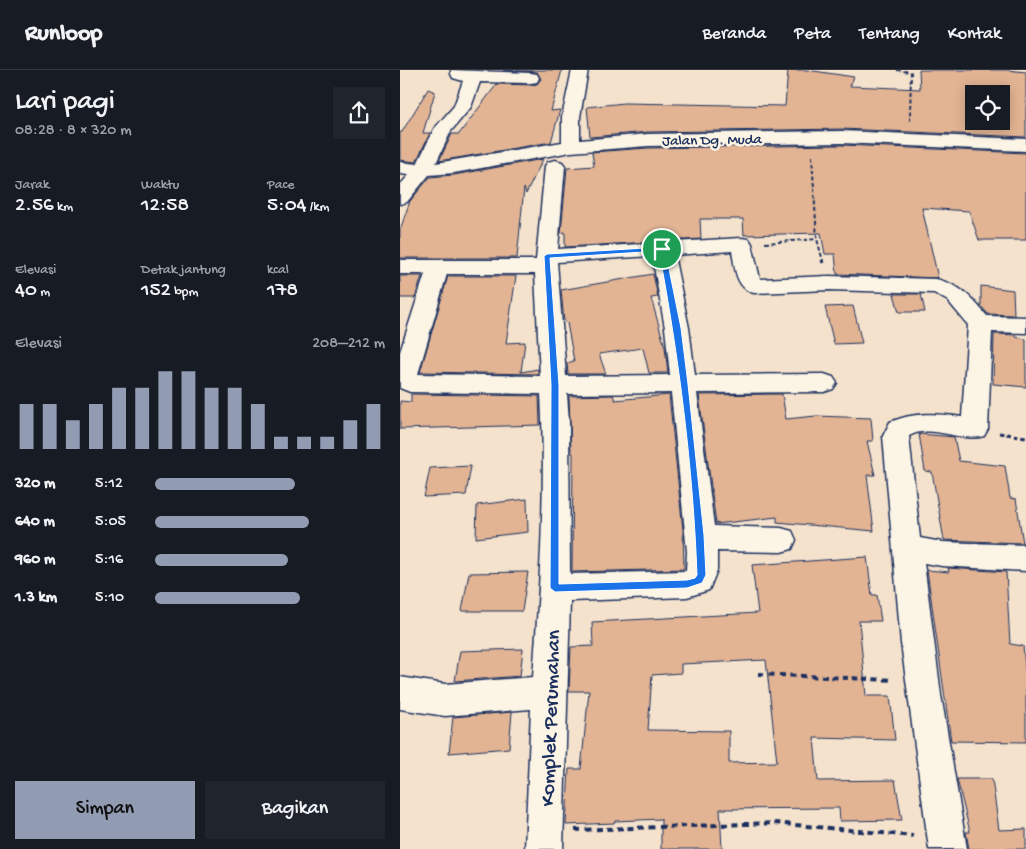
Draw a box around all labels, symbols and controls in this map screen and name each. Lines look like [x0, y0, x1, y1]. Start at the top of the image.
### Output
text: Runloop [25, 20, 102, 49]
text: Beranda [702, 24, 766, 45]
text: Peta [794, 24, 831, 45]
text: Tentang [859, 24, 920, 45]
text: Kontak [948, 24, 1001, 45]
map controls [965, 85, 1010, 130]
button: locate [965, 85, 1010, 130]
text: Lari pagi [15, 86, 115, 119]
button: share [333, 87, 385, 139]
text: 08:28 · 8 × 320 m [15, 122, 132, 141]
street label: Jalan Dg. Muda [662, 131, 763, 151]
text: Jarak [15, 177, 49, 194]
text: Waktu [141, 177, 179, 194]
text: Pace [267, 177, 294, 194]
text: 2.56 [15, 194, 54, 219]
text: 12:58 [141, 194, 189, 219]
text: 5:04 [267, 194, 307, 219]
text: km [54, 199, 73, 216]
text: /km [307, 199, 329, 216]
pin [641, 228, 683, 270]
icon: arrive [648, 235, 676, 263]
text: Elevasi [15, 262, 56, 279]
text: Detak jantung [141, 262, 226, 279]
text: kcal [267, 262, 289, 279]
text: 40 [15, 279, 37, 304]
text: 152 [141, 279, 171, 304]
text: 178 [267, 279, 298, 304]
text: m [37, 284, 50, 301]
text: bpm [171, 284, 198, 301]
text: Elevasi [15, 335, 62, 354]
text: 208–212 m [312, 335, 385, 354]
text: 320 m [15, 475, 55, 494]
text: 5:12 [95, 475, 123, 494]
text: 640 m [15, 513, 55, 532]
text: 5:05 [95, 513, 126, 532]
text: 960 m [15, 551, 55, 570]
text: 5:16 [95, 551, 123, 570]
text: 1.3 km [15, 589, 57, 608]
text: 5:10 [95, 589, 124, 608]
street label: Komplek Perumahan [537, 629, 568, 807]
button: Simpan [15, 781, 195, 839]
button: Bagikan [205, 781, 385, 839]

